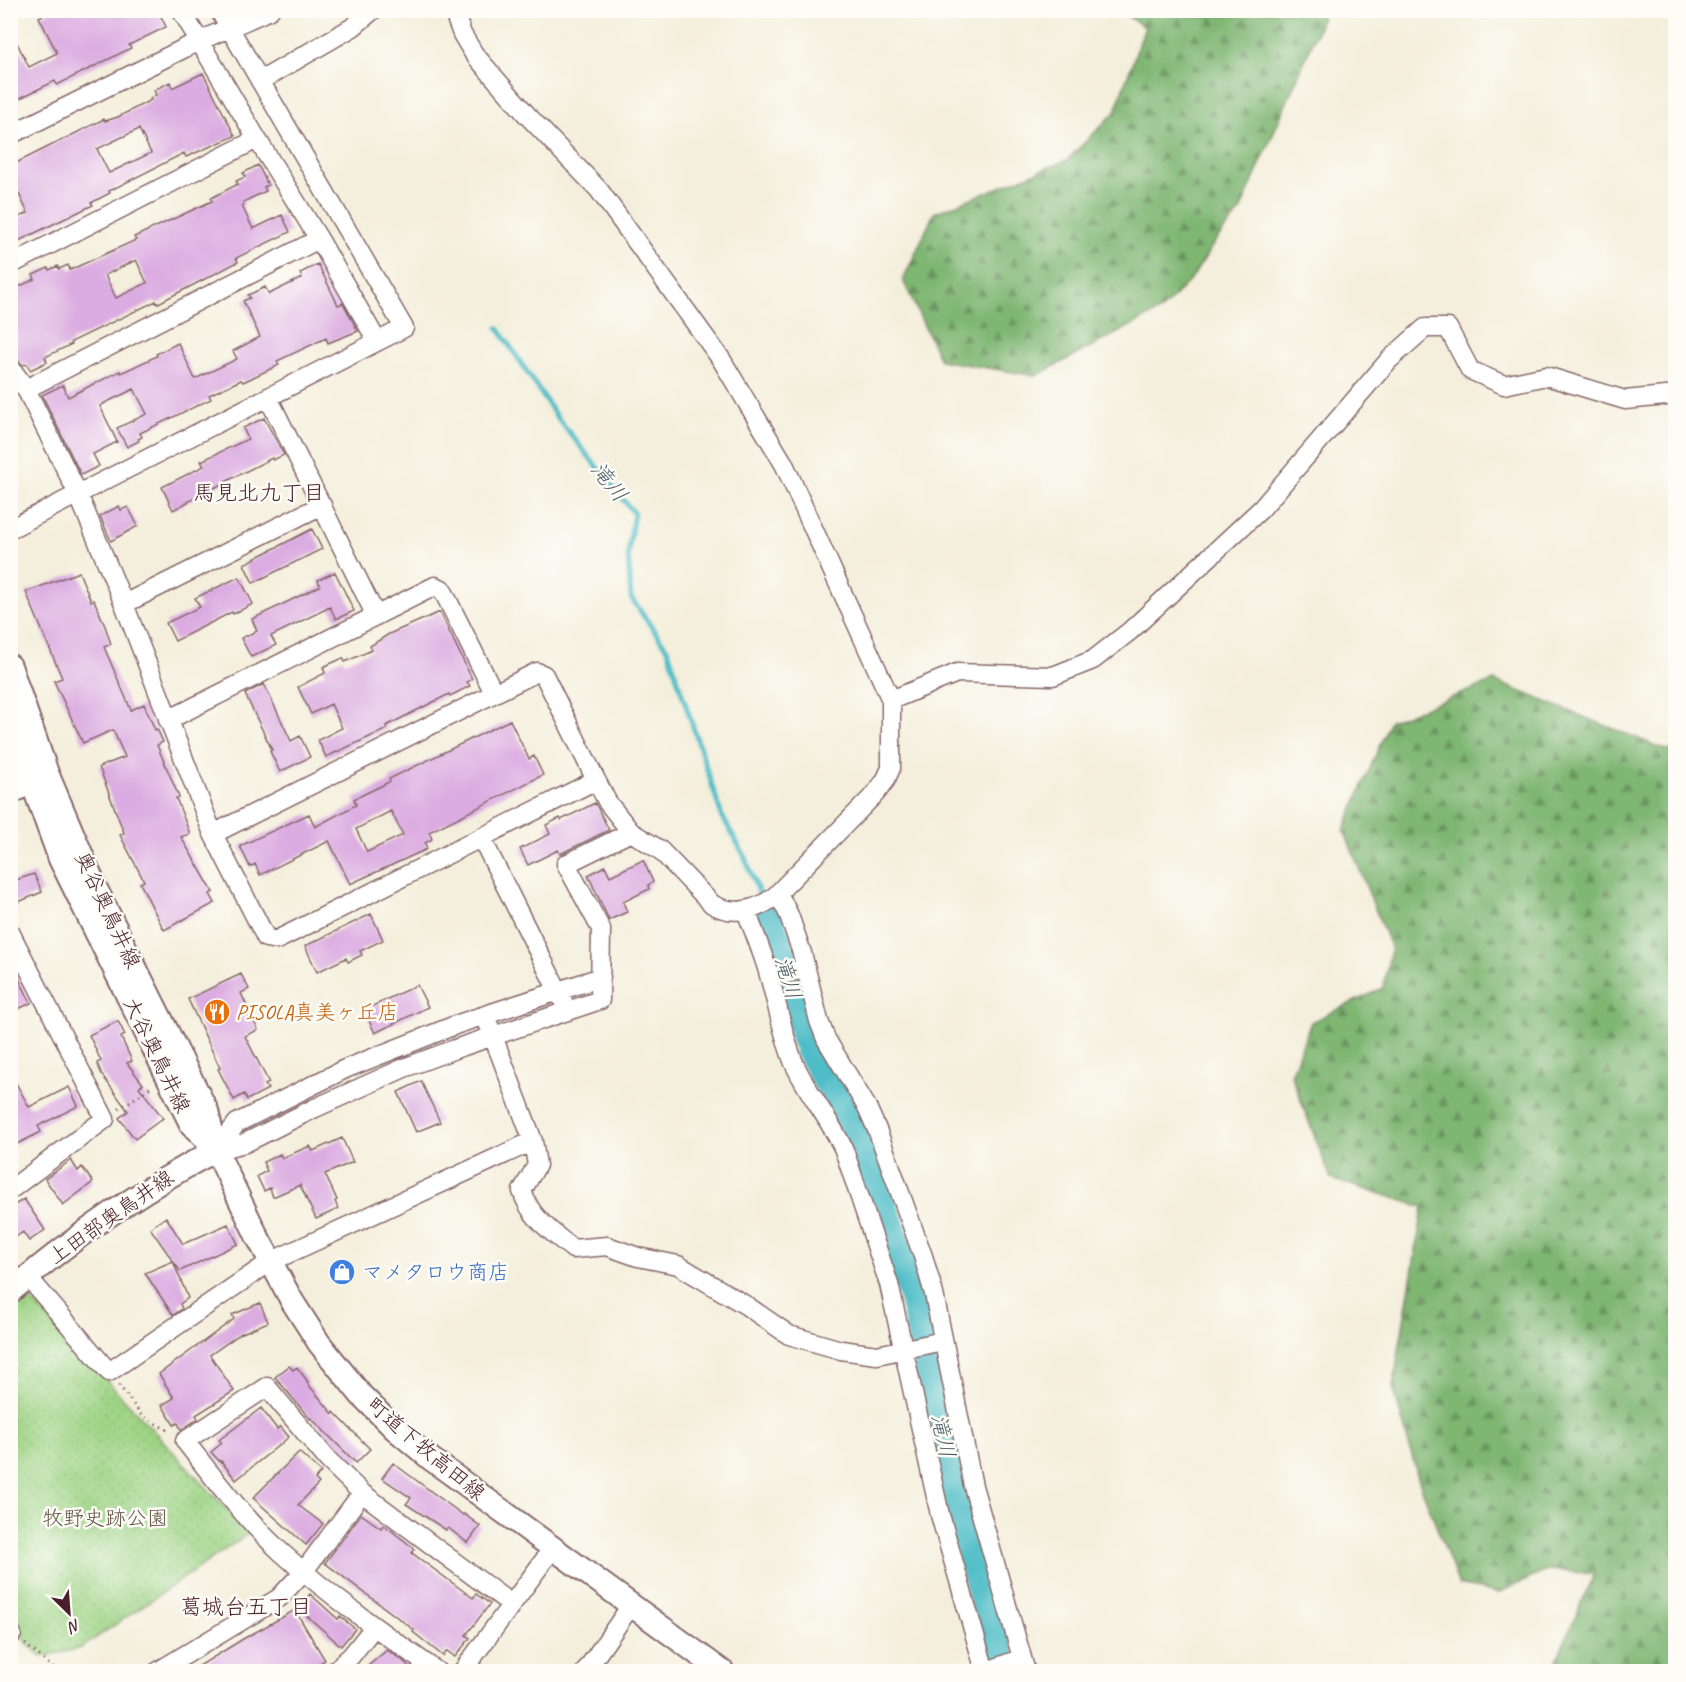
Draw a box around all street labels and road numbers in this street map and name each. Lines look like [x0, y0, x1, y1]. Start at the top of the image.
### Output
street label: 奥谷奥鳥井線 [70, 847, 146, 973]
street label: 大谷奥鳥井線 [118, 993, 196, 1117]
street label: 上田部奥鳥井線 [43, 1164, 179, 1270]
street label: 町道下牧高田線 [361, 1392, 491, 1506]

